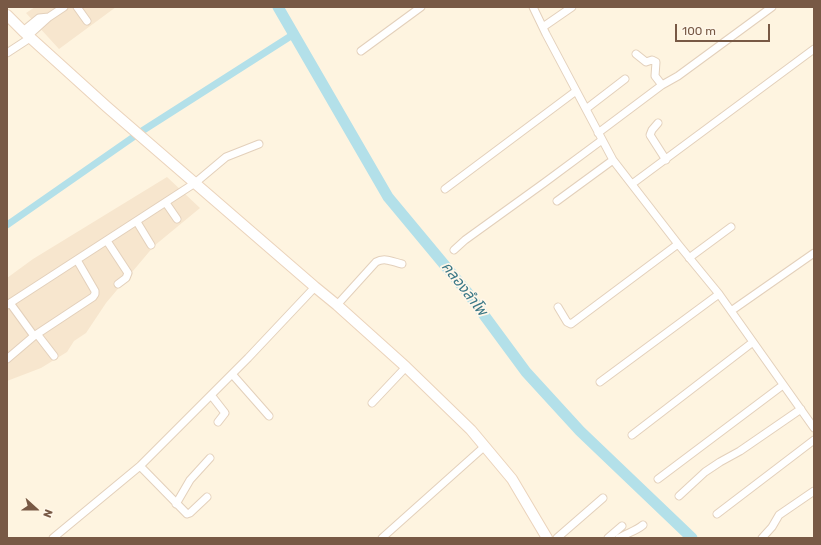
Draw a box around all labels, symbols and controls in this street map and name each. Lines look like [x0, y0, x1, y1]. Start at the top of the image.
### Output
scale bar [677, 16, 772, 42]
text: 100 m [682, 24, 716, 38]
water label: คลองลำโพ [437, 258, 491, 320]
north arrow [16, 489, 56, 529]
text: N [40, 507, 55, 519]

